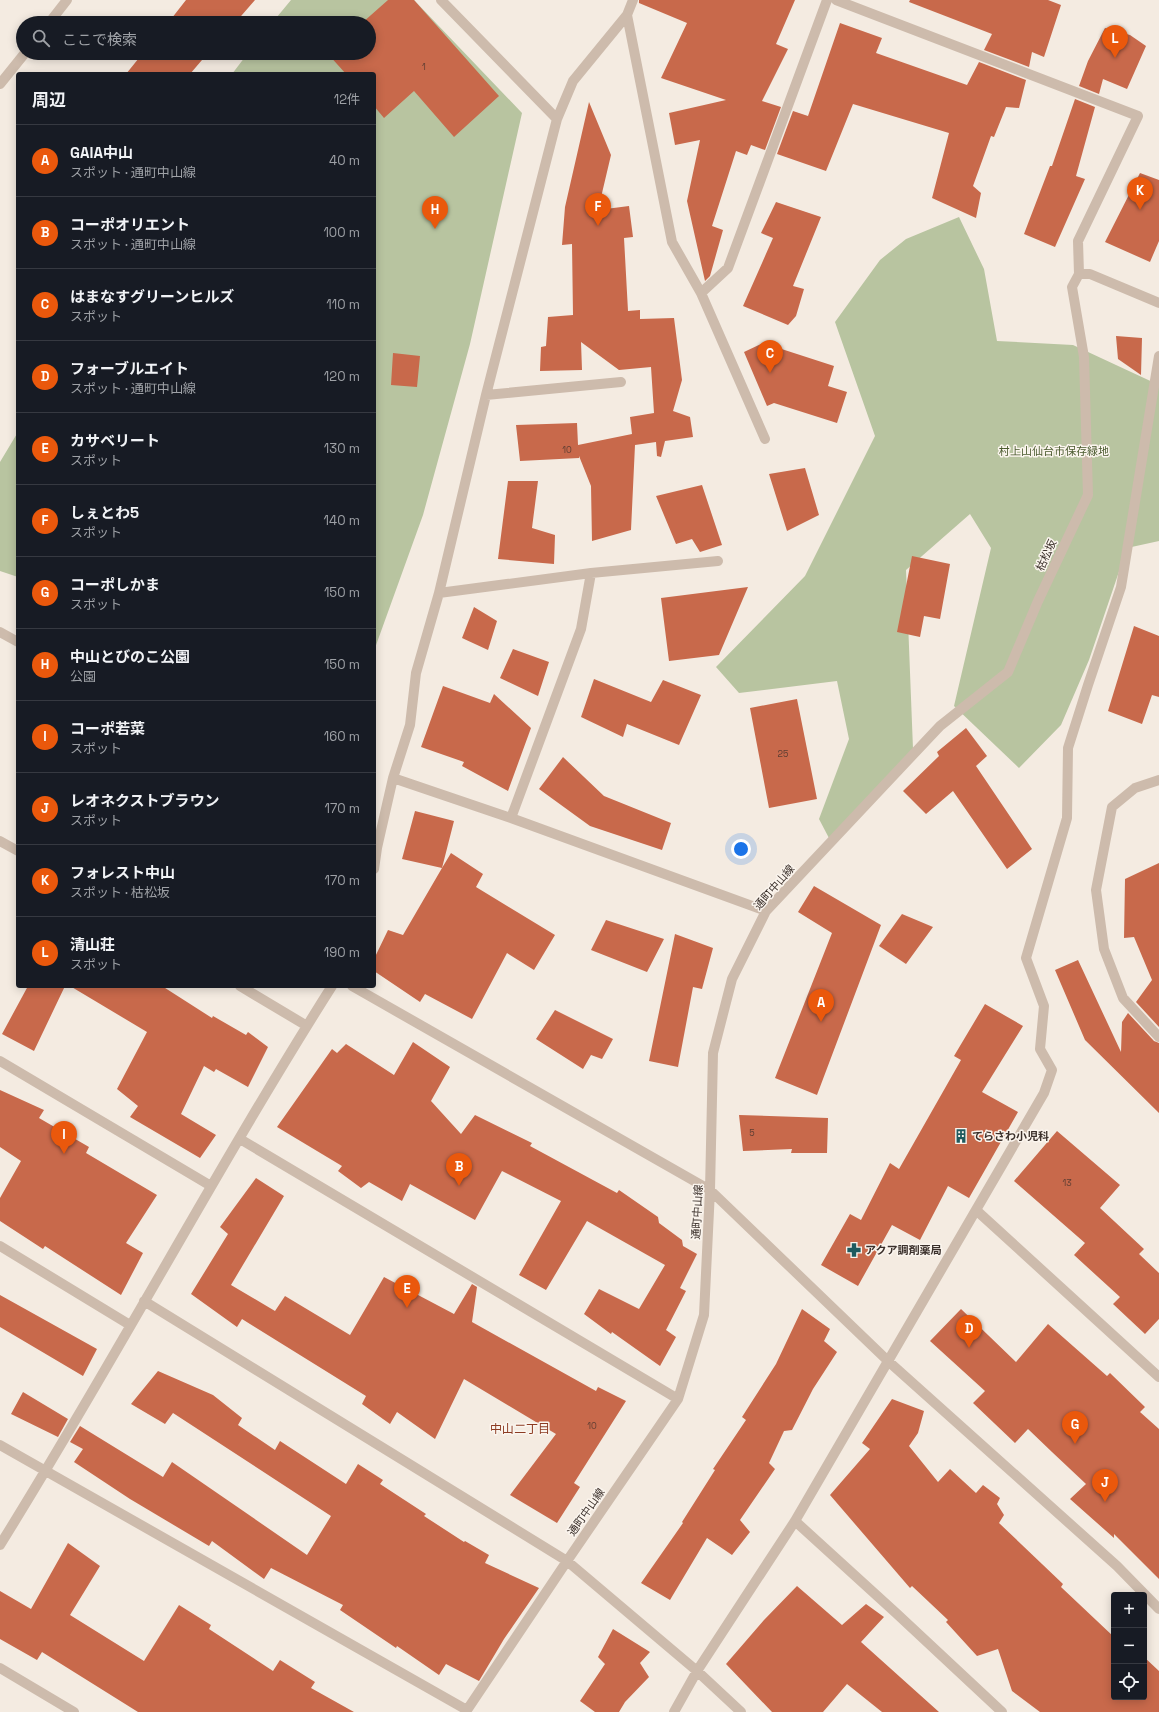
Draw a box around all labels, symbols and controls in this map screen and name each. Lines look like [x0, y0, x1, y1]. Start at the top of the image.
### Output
search box [16, 16, 376, 60]
pin: L [1102, 25, 1128, 58]
icon: search [30, 27, 52, 49]
text: ここで検索 [62, 30, 137, 49]
house number: 1 [422, 61, 426, 73]
text: 周辺 [32, 89, 66, 111]
text: 12件 [334, 91, 360, 108]
text: GAIA中山 [70, 143, 133, 162]
text: A [41, 152, 49, 169]
text: 40 m [329, 152, 360, 169]
text: スポット · 通町中山線 [70, 164, 196, 181]
pin: K [1127, 177, 1153, 210]
pin: F [585, 193, 611, 226]
pin: H [422, 196, 448, 229]
text: コーポオリエント [70, 215, 190, 234]
text: B [41, 224, 49, 241]
text: 100 m [323, 224, 360, 241]
text: スポット · 通町中山線 [70, 236, 196, 253]
text: はまなすグリーンヒルズ [70, 287, 234, 306]
text: C [41, 296, 49, 313]
text: 110 m [326, 296, 360, 313]
text: スポット [70, 308, 122, 325]
pin: C [757, 340, 783, 373]
text: フォーブルエイト [70, 359, 189, 378]
text: D [41, 368, 49, 385]
text: 120 m [324, 368, 360, 385]
text: スポット · 通町中山線 [70, 380, 196, 397]
text: カサベリート [70, 431, 160, 450]
text: E [41, 440, 49, 457]
text: 130 m [324, 440, 360, 457]
house number: 10 [562, 444, 572, 456]
park label: 村上山仙台市保存緑地 [999, 444, 1109, 458]
text: スポット [70, 452, 122, 469]
text: しぇとわ5 [70, 503, 139, 522]
text: F [42, 512, 48, 529]
text: 140 m [324, 512, 360, 529]
text: スポット [70, 524, 122, 541]
street label: 枯松坂 [1033, 537, 1059, 573]
text: コーポしかま [70, 575, 160, 594]
text: G [41, 584, 49, 601]
text: 150 m [324, 584, 360, 601]
text: スポット [70, 596, 122, 613]
text: 中山とびのこ公園 [70, 647, 190, 666]
text: H [41, 656, 49, 673]
text: 150 m [324, 656, 360, 673]
text: 公園 [70, 668, 96, 685]
text: コーポ若菜 [70, 719, 145, 738]
text: I [43, 728, 47, 745]
text: 160 m [324, 728, 360, 745]
text: スポット [70, 740, 122, 757]
house number: 25 [778, 748, 788, 760]
text: レオネクストブラウン [70, 791, 220, 810]
text: J [41, 800, 49, 817]
text: 170 m [324, 800, 360, 817]
text: スポット [70, 812, 122, 829]
your location [731, 839, 751, 859]
street label: 通町中山線 [751, 862, 797, 912]
text: フォレスト中山 [70, 863, 175, 882]
text: K [41, 872, 49, 889]
text: 170 m [324, 872, 360, 889]
text: スポット · 枯松坂 [70, 884, 170, 901]
text: 清山荘 [70, 935, 115, 954]
text: L [41, 944, 49, 961]
text: 190 m [324, 944, 360, 961]
text: スポット [70, 956, 122, 973]
pin: A [808, 989, 834, 1022]
pin: I [51, 1121, 77, 1154]
house number: 5 [749, 1127, 755, 1139]
building icon: てらさわ小児科 [953, 1128, 969, 1144]
place label: てらさわ小児科 [972, 1129, 1049, 1143]
pin: B [446, 1153, 472, 1186]
house number: 13 [1062, 1177, 1072, 1189]
street label: 通町中山線 [689, 1184, 705, 1240]
pharmacy icon: アクア調剤薬局 [846, 1242, 862, 1258]
place label: アクア調剤薬局 [865, 1243, 941, 1257]
pin: E [394, 1275, 420, 1308]
pin: D [956, 1315, 982, 1348]
pin: G [1062, 1411, 1088, 1444]
house number: 10 [587, 1420, 597, 1432]
district label: 中山二丁目 [490, 1421, 550, 1437]
pin: J [1092, 1469, 1118, 1502]
street label: 通町中山線 [564, 1485, 608, 1539]
map controls [1111, 1592, 1147, 1700]
button: + [1111, 1592, 1147, 1628]
button: − [1111, 1628, 1147, 1664]
button: locate [1111, 1664, 1147, 1700]

